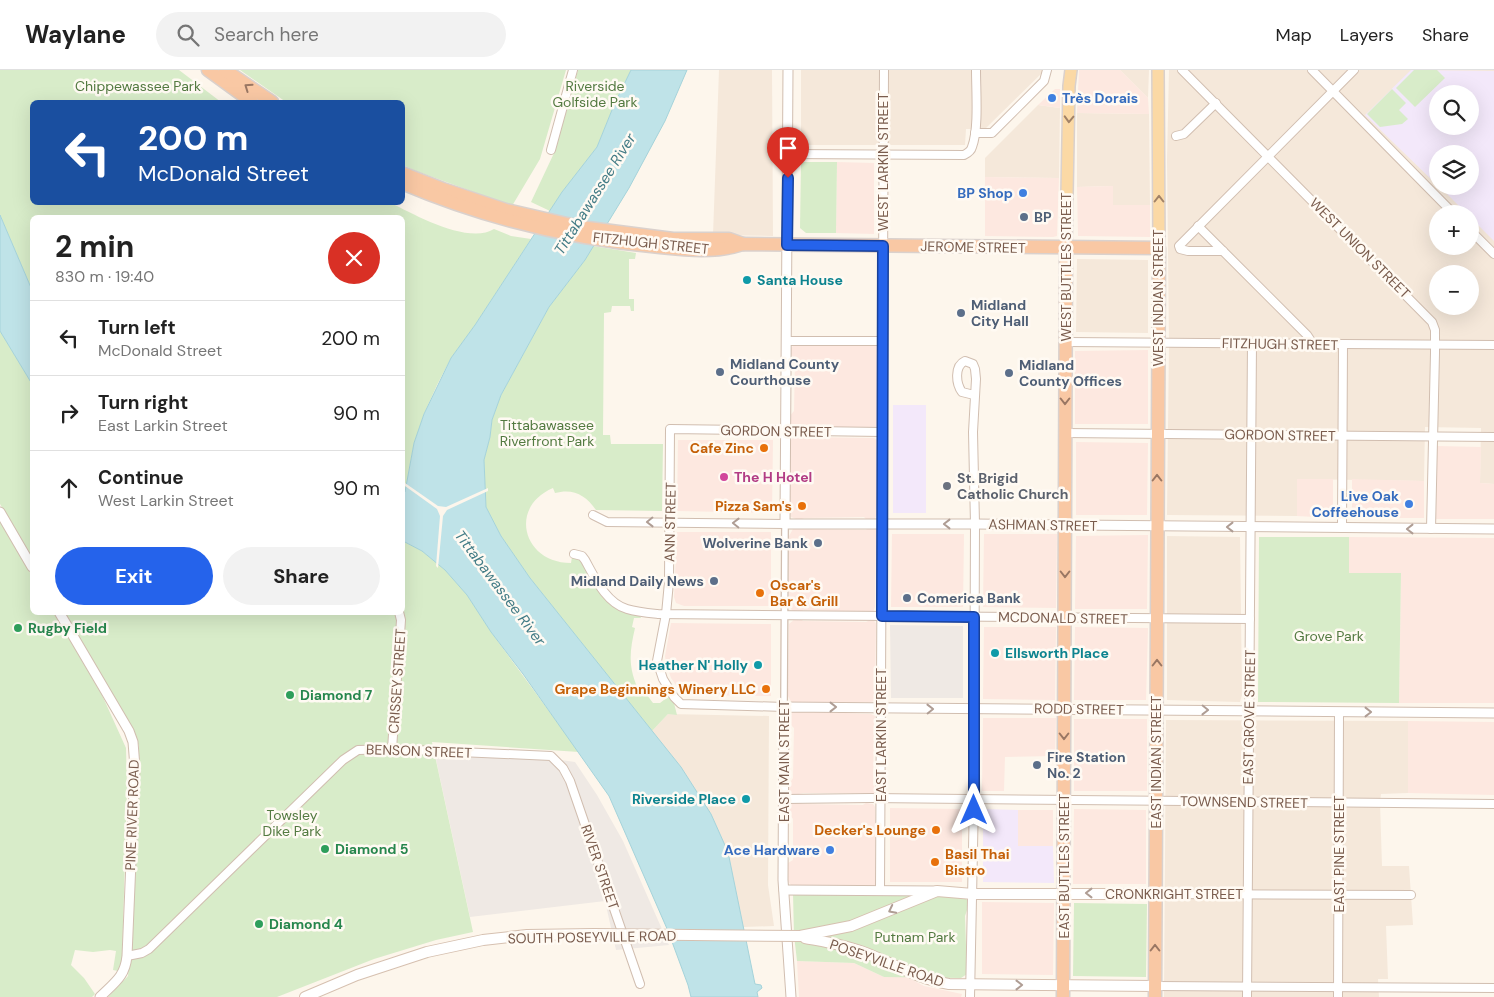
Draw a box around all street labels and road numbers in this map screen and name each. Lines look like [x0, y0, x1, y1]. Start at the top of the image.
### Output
street label: WEST LARKIN STREET [874, 93, 892, 231]
street label: WEST BUTTLES STREET [1057, 192, 1075, 342]
street label: WEST UNION STREET [1306, 194, 1414, 302]
street label: FITZHUGH STREET [592, 228, 710, 258]
street label: WEST INDIAN STREET [1149, 229, 1167, 367]
street label: JEROME STREET [920, 237, 1026, 257]
street label: FITZHUGH STREET [1222, 334, 1339, 354]
street label: GORDON STREET [720, 421, 832, 441]
street label: GORDON STREET [1224, 425, 1336, 445]
street label: ANN STREET [660, 482, 680, 562]
street label: ASHMAN STREET [988, 515, 1098, 535]
street label: MCDONALD STREET [998, 608, 1128, 628]
street label: CRISSEY STREET [384, 628, 410, 734]
street label: EAST GROVE STREET [1239, 649, 1259, 785]
street label: EAST LARKIN STREET [872, 668, 890, 802]
street label: EAST INDIAN STREET [1147, 695, 1165, 828]
street label: RODD STREET [1034, 699, 1124, 719]
street label: EAST MAIN STREET [775, 700, 793, 822]
street label: BENSON STREET [366, 740, 472, 762]
street label: PINE RIVER ROAD [121, 759, 143, 871]
street label: TOWNSEND STREET [1180, 792, 1308, 812]
street label: EAST BUTTLES STREET [1055, 793, 1073, 938]
street label: EAST PINE STREET [1330, 795, 1348, 913]
street label: RIVER STREET [577, 822, 623, 912]
street label: CRONKRIGHT STREET [1105, 885, 1243, 903]
street label: SOUTH POSEYVILLE ROAD [507, 927, 677, 947]
street label: POSEYVILLE ROAD [828, 935, 946, 991]

